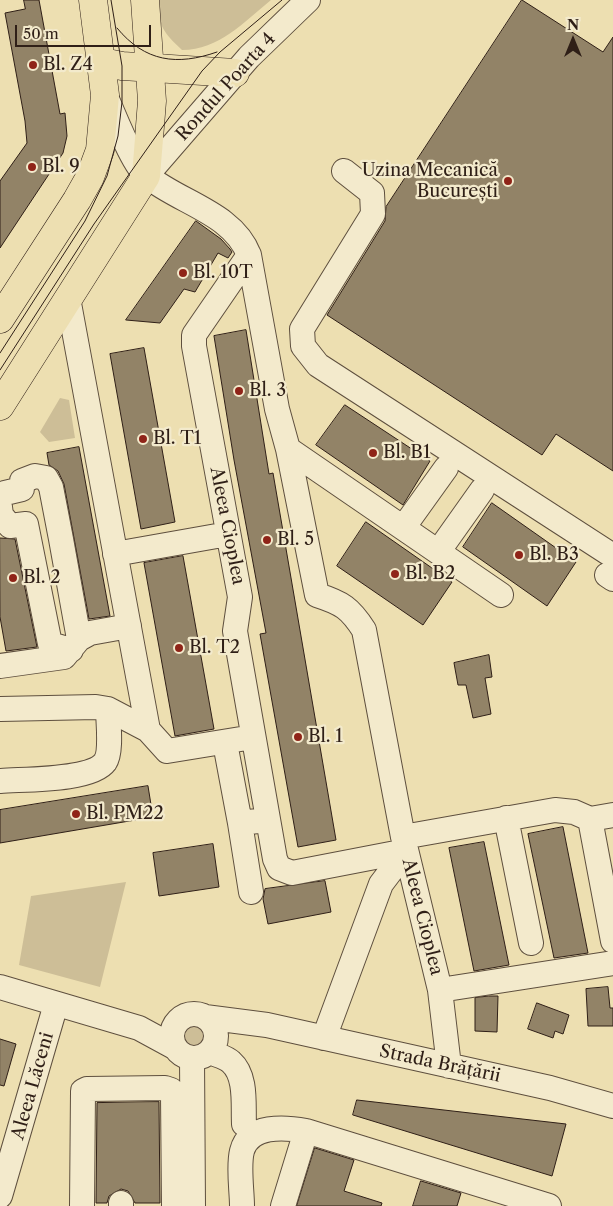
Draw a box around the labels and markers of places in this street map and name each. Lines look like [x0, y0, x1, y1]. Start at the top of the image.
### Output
place label: Bl. Z4 [43, 54, 93, 76]
marker: Bl. Z4 [27, 59, 39, 71]
place label: Bl. 9 [42, 156, 80, 178]
place label: Uzina Mecanică București [362, 160, 498, 202]
marker: Bl. 9 [26, 161, 38, 173]
marker: Uzina Mecanică București [502, 175, 514, 187]
place label: Bl. 10T [193, 262, 253, 284]
marker: Bl. 10T [177, 267, 189, 279]
place label: Bl. 3 [249, 380, 286, 402]
marker: Bl. 3 [233, 385, 245, 397]
place label: Bl. T1 [153, 428, 201, 450]
marker: Bl. T1 [137, 433, 149, 445]
place label: Bl. B1 [383, 442, 430, 464]
marker: Bl. B1 [367, 447, 379, 459]
place label: Bl. 5 [277, 529, 314, 551]
marker: Bl. 5 [261, 534, 273, 546]
place label: Bl. B3 [529, 544, 579, 566]
marker: Bl. B3 [513, 549, 525, 561]
place label: Bl. B2 [405, 563, 455, 585]
place label: Bl. 2 [23, 567, 61, 589]
marker: Bl. B2 [389, 568, 401, 580]
marker: Bl. 2 [7, 572, 19, 584]
place label: Bl. T2 [189, 637, 240, 659]
marker: Bl. T2 [173, 642, 185, 654]
place label: Bl. 1 [308, 726, 343, 748]
marker: Bl. 1 [292, 731, 304, 743]
place label: Bl. PM22 [86, 803, 164, 825]
marker: Bl. PM22 [70, 808, 82, 820]

